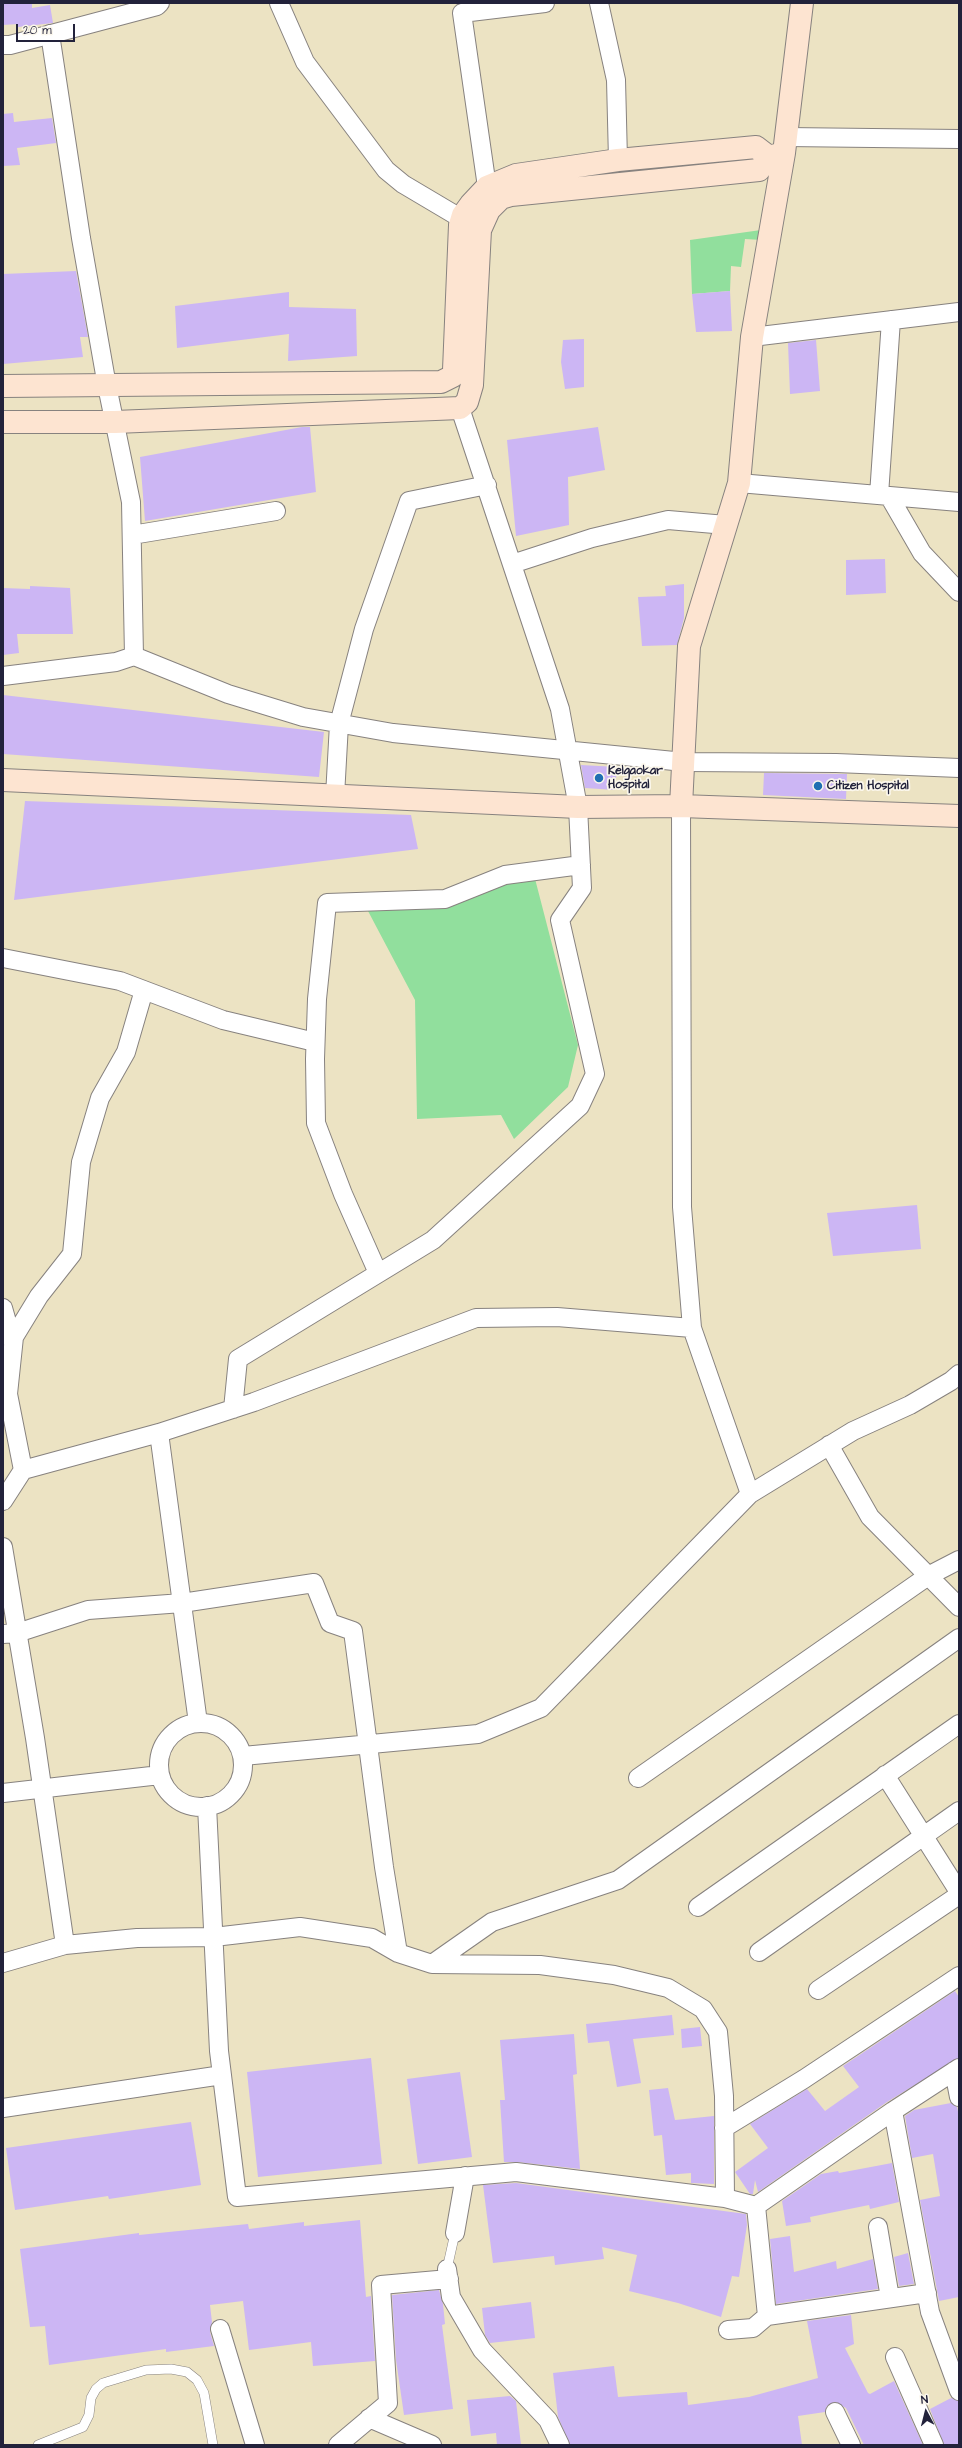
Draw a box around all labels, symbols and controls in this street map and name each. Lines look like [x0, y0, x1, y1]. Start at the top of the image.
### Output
scale bar [18, 16, 77, 42]
text: 20 m [23, 22, 52, 39]
place label: Kelgaokar Hospital [608, 764, 663, 792]
marker: Kelgaokar Hospital [593, 772, 605, 784]
place label: Citizen Hospital [827, 779, 909, 793]
marker: Citizen Hospital [812, 780, 824, 792]
north arrow [906, 2392, 946, 2432]
text: N [920, 2392, 929, 2407]

